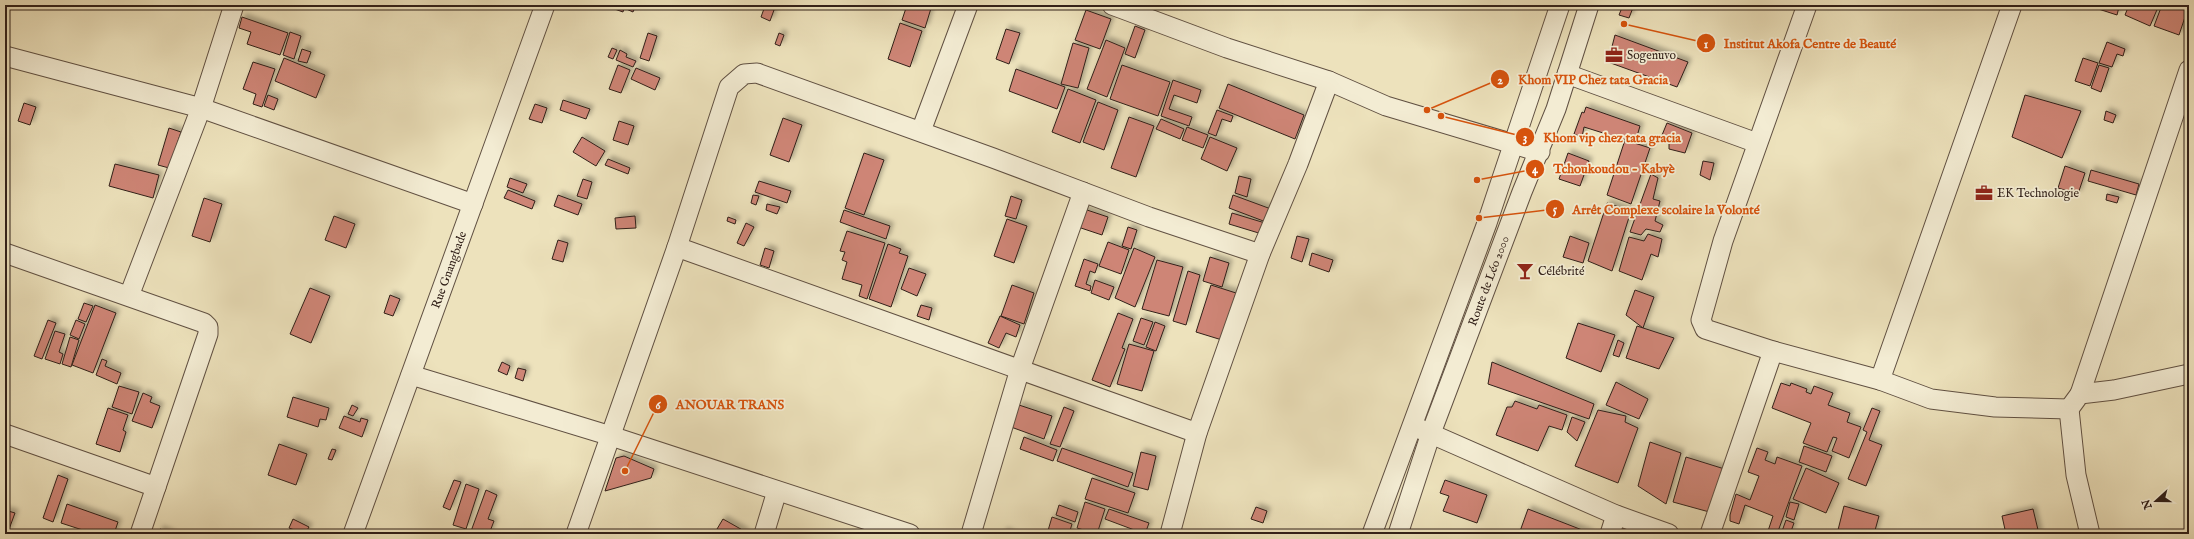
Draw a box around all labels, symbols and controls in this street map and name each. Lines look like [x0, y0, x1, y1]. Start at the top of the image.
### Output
callout: Institut Akofa Centre de Beauté [1696, 31, 1904, 56]
text: Institut Akofa Centre de Beauté [1724, 36, 1896, 53]
text: 1 [1704, 37, 1709, 52]
office icon: Sogenuvo [1604, 45, 1624, 65]
place label: Sogenuvo [1627, 48, 1676, 63]
callout: Khom VIP Chez tata Gracia [1490, 67, 1676, 92]
text: Khom VIP Chez tata Gracia [1518, 72, 1668, 89]
text: 2 [1497, 73, 1503, 88]
callout: Khom vip chez tata gracia [1515, 125, 1689, 150]
text: 3 [1523, 130, 1527, 145]
text: Khom vip chez tata gracia [1543, 130, 1681, 147]
callout: Tchoukoudou - Kabyè [1525, 156, 1683, 181]
text: Tchoukoudou - Kabyè [1552, 161, 1675, 178]
text: 4 [1532, 162, 1539, 177]
office icon: EK Technologie [1974, 183, 1994, 203]
place label: EK Technologie [1997, 186, 2080, 201]
callout: Arrêt Complexe scolaire la Volonté [1545, 197, 1768, 222]
text: 5 [1553, 202, 1558, 217]
text: Arrêt Complexe scolaire la Volonté [1571, 202, 1760, 219]
street label: Rue Gnangbade [428, 229, 470, 311]
street label: Route de Léo 2000 [1465, 234, 1512, 328]
bar icon: Célébrité [1515, 261, 1535, 281]
place label: Célébrité [1538, 264, 1585, 279]
callout: ANOUAR TRANS [648, 392, 792, 417]
text: ANOUAR TRANS [675, 397, 784, 414]
text: 6 [655, 398, 661, 413]
north arrow [2136, 481, 2176, 521]
text: N [2139, 497, 2156, 512]

